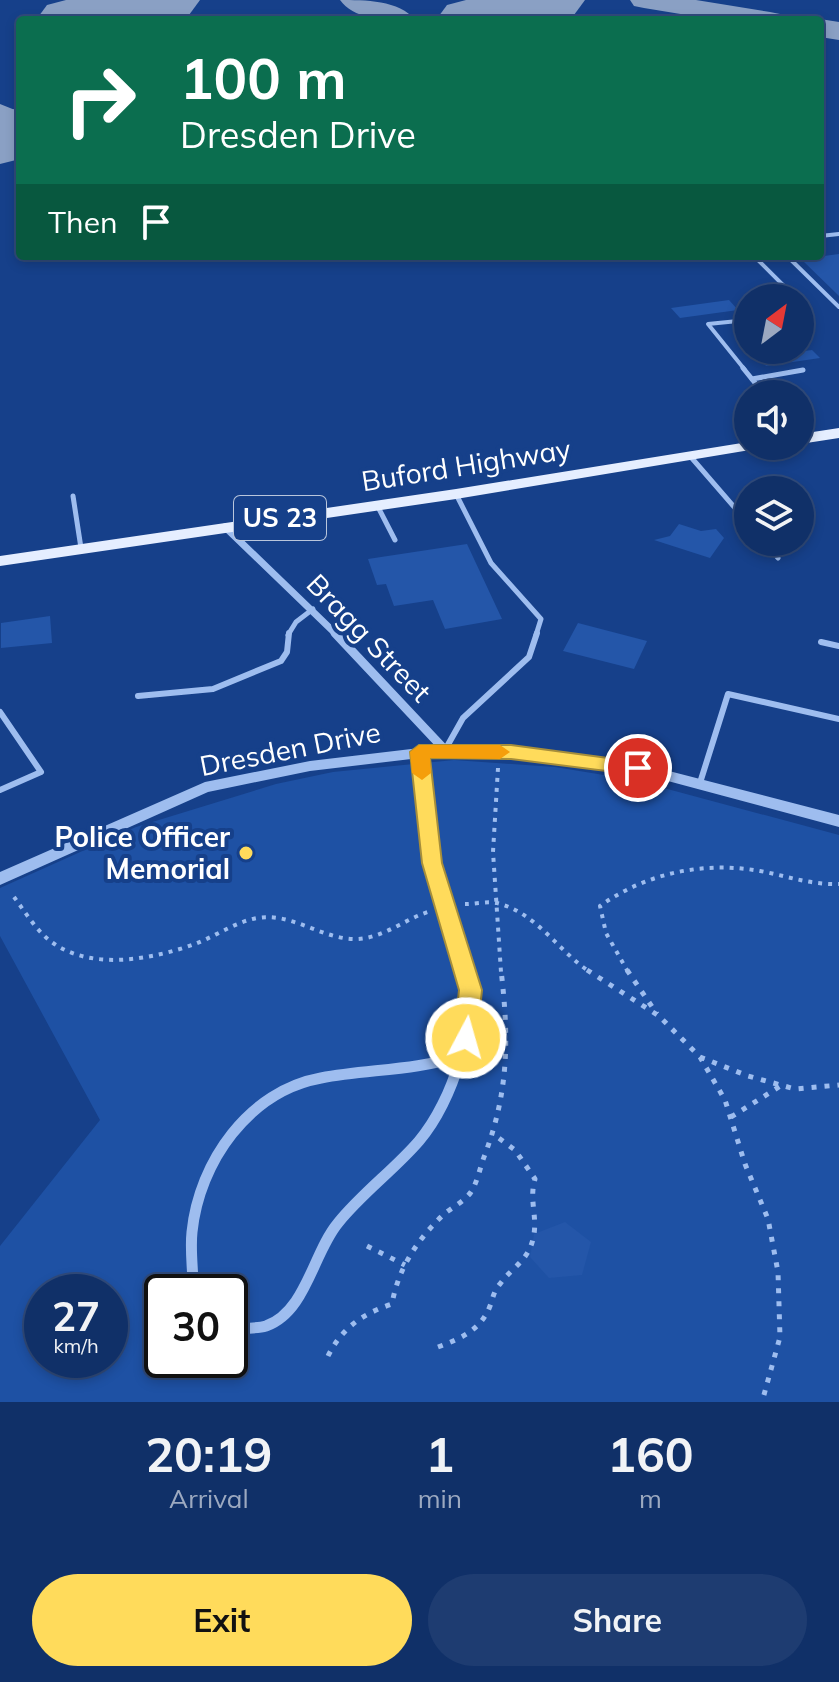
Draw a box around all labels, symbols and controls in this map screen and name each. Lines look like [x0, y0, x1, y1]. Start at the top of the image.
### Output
text: 100 m [180, 43, 347, 113]
icon: right [48, 48, 152, 152]
text: Dresden Drive [180, 112, 416, 157]
icon: arrive [134, 200, 178, 244]
text: Then [48, 203, 118, 241]
north arrow [734, 284, 814, 364]
map controls [734, 284, 814, 556]
button: sound [734, 380, 814, 460]
street label: Buford Highway [359, 431, 573, 498]
button: layers [734, 476, 814, 556]
road number: US 23 [234, 496, 326, 540]
street label: Bragg Street [300, 566, 439, 709]
street label: Dresden Drive [197, 714, 383, 783]
pin [604, 734, 672, 802]
icon: arrive [616, 746, 660, 790]
place label: Police Officer Memorial [55, 819, 230, 886]
marker: Police Officer Memorial [237, 844, 255, 862]
position arrow [424, 996, 508, 1080]
speed limit sign: 30 [144, 1274, 248, 1378]
text: 27 [52, 1291, 100, 1341]
text: km/h [53, 1333, 99, 1358]
text: 20:19 [145, 1424, 272, 1484]
text: 1 [425, 1424, 454, 1484]
text: 160 [607, 1424, 694, 1484]
text: Arrival [169, 1482, 249, 1515]
text: min [418, 1482, 462, 1515]
text: m [639, 1482, 662, 1515]
button: Exit [32, 1574, 412, 1666]
button: Share [428, 1574, 807, 1666]

